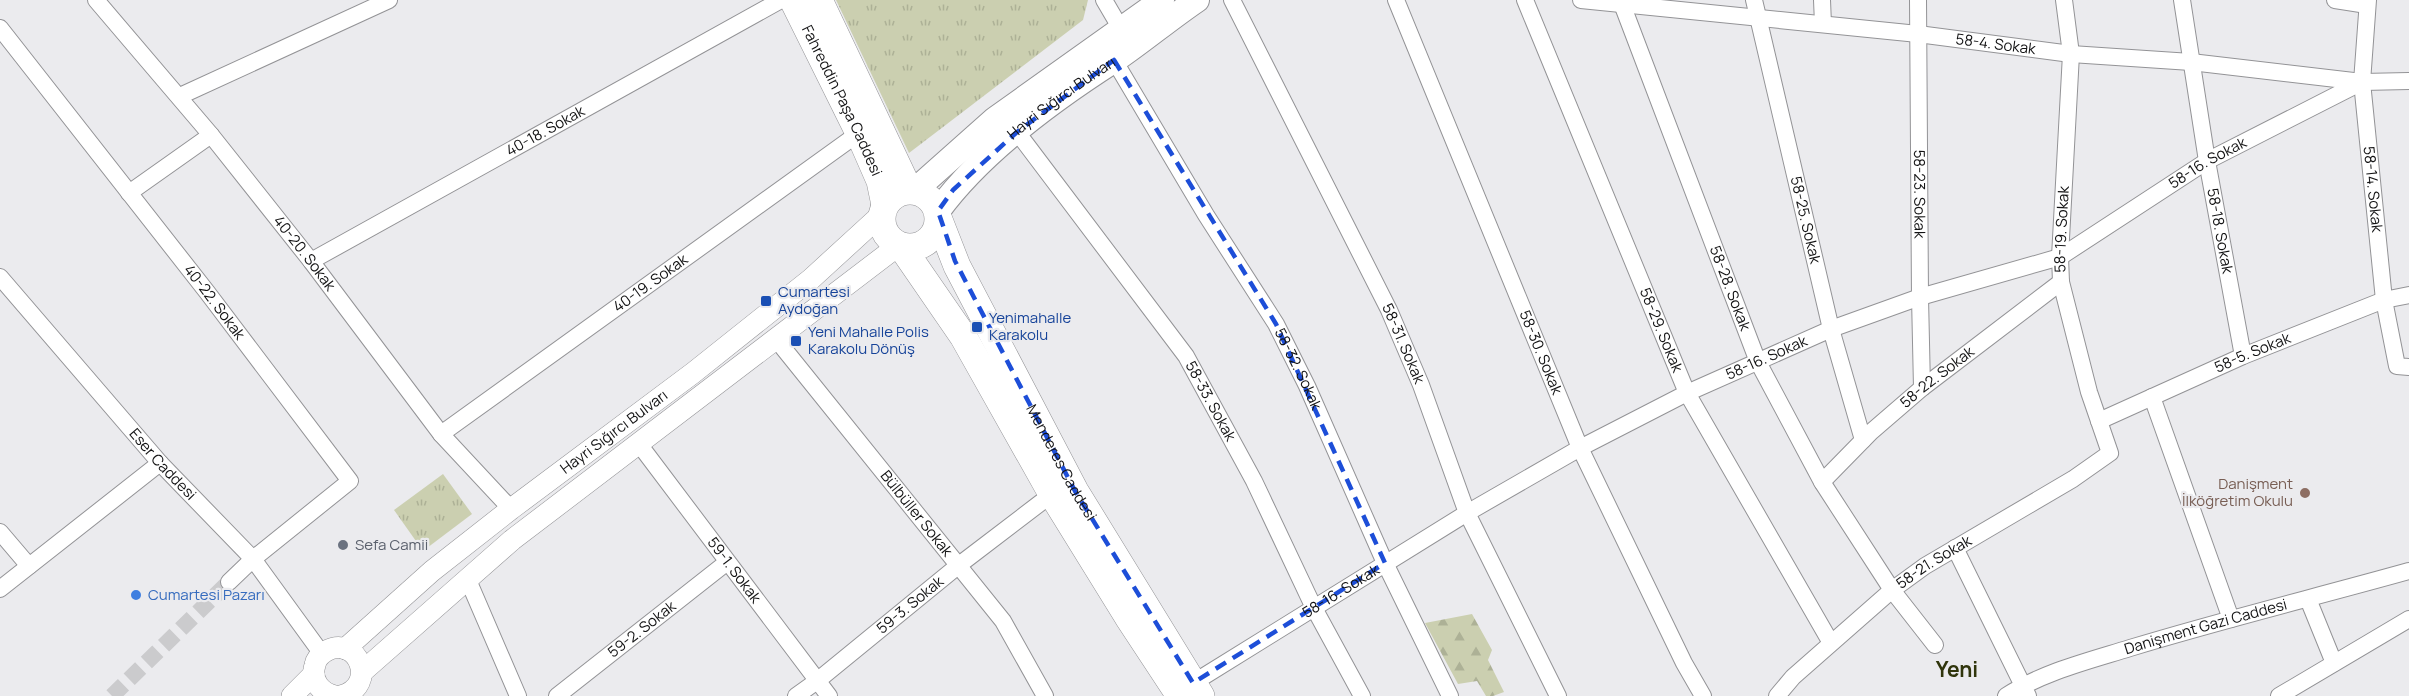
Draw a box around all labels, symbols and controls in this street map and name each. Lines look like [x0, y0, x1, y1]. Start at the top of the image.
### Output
street label: Fahreddin Paşa Caddesi [797, 21, 888, 179]
street label: 58-4. Sokak [1954, 28, 2037, 59]
street label: Hayri Sığırcı Bulvarı [1002, 51, 1119, 144]
street label: 40-18. Sokak [502, 100, 589, 161]
street label: 58-16. Sokak [2164, 131, 2250, 193]
street label: 58-14. Sokak [2359, 145, 2388, 234]
street label: 58-23. Sokak [1909, 150, 1931, 239]
street label: 58-25. Sokak [1786, 174, 1826, 266]
street label: 58-19. Sokak [2049, 185, 2074, 273]
street label: 58-18. Sokak [2202, 186, 2239, 276]
street label: 40-20. Sokak [269, 211, 341, 295]
street label: 58-28. Sokak [1705, 243, 1756, 334]
street label: 40-19. Sokak [608, 248, 692, 317]
street label: 40-22. Sokak [179, 260, 251, 344]
place label: Cumartesi Aydoğan [778, 281, 850, 319]
street label: 58-29. Sokak [1635, 285, 1688, 376]
marker: Cumartesi Aydoğan [759, 294, 773, 308]
street label: 58-31. Sokak [1377, 299, 1430, 387]
place label: Yenimahalle Karakolu [989, 307, 1071, 345]
street label: 58-30. Sokak [1515, 307, 1568, 398]
marker: Yenimahalle Karakolu [970, 320, 984, 334]
place label: Yeni Mahalle Polis Karakolu Dönüş [808, 321, 929, 359]
street label: 58-32. Sokak [1270, 324, 1327, 414]
street label: 58-5. Sokak [2211, 327, 2294, 378]
street label: 58-16. Sokak [1722, 330, 1811, 385]
marker: Yeni Mahalle Polis Karakolu Dönüş [789, 334, 803, 348]
street label: 58-22. Sokak [1895, 341, 1979, 412]
street label: 58-33. Sokak [1181, 357, 1242, 445]
street label: Hayri Sığırcı Bulvarı [556, 384, 672, 479]
street label: Menderes Caddesi [1021, 401, 1102, 525]
street label: Eser Caddesi [125, 423, 201, 504]
street label: Bülbüller Sokak [876, 466, 958, 561]
place label: Danişment İlköğretim Okulu [2182, 473, 2293, 511]
marker: Danişment İlköğretim Okulu [2298, 486, 2312, 500]
street label: 58-21. Sokak [1892, 530, 1976, 594]
street label: 59-1. Sokak [703, 533, 767, 608]
place label: Sefa Camii [355, 534, 428, 555]
marker: Sefa Camii [336, 538, 350, 552]
street label: 58-16. Sokak [1298, 559, 1384, 623]
street label: 59-3. Sokak [872, 571, 948, 638]
place label: Cumartesi Pazarı [148, 584, 265, 605]
marker: Cumartesi Pazarı [129, 588, 143, 602]
street label: Danişment Gazi Caddesi [2121, 593, 2289, 659]
street label: 59-2. Sokak [603, 595, 680, 662]
district label: Yeni [1936, 655, 1978, 683]

